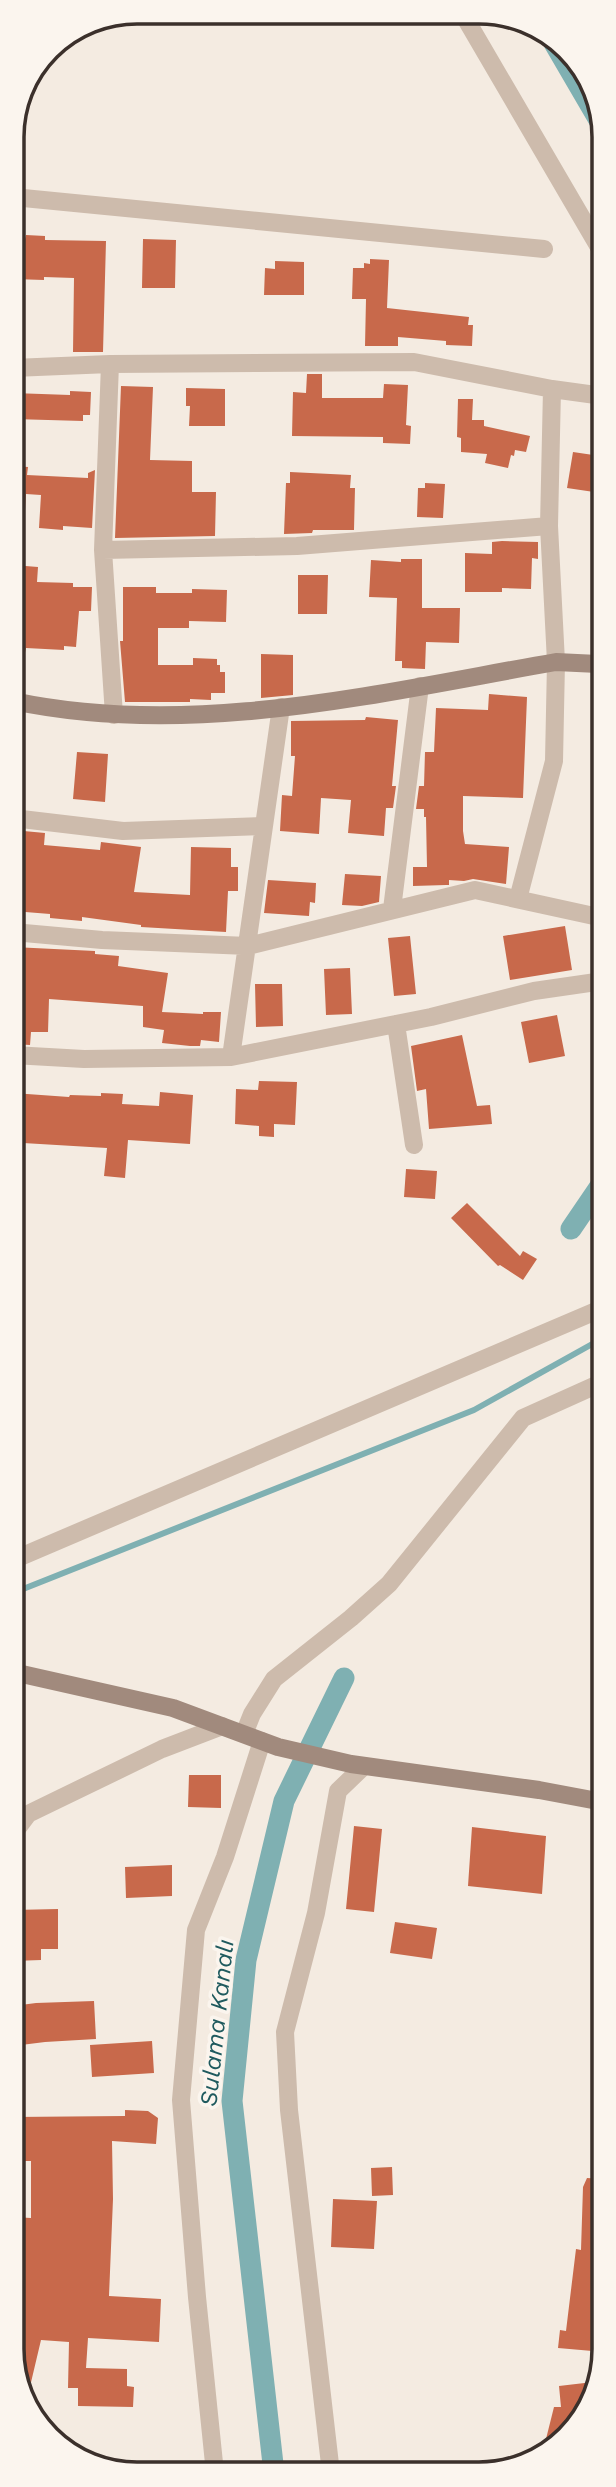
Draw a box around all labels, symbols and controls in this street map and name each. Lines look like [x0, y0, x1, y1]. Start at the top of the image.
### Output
water label: Sulama Kanalı [194, 1938, 240, 2108]

